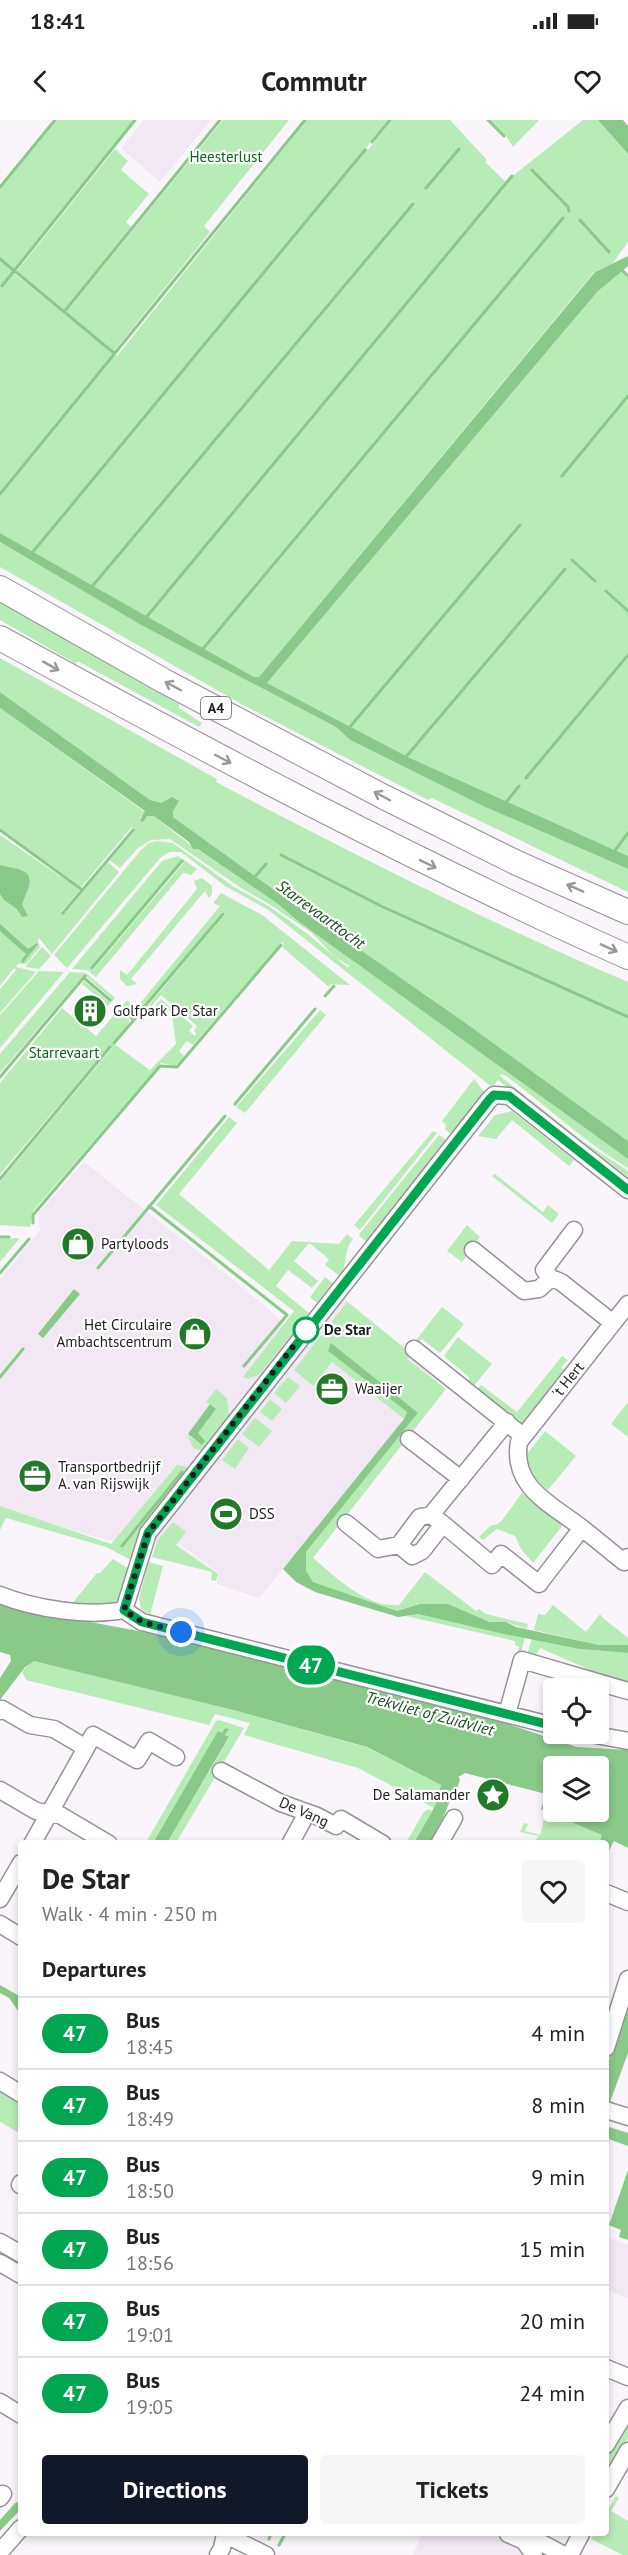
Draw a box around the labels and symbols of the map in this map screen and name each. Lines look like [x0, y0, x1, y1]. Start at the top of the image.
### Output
park label: Heesterlust [190, 147, 262, 166]
one-way arrow [42, 661, 60, 672]
one-way arrow [165, 680, 182, 692]
road number: A4 [201, 697, 231, 719]
one-way arrow [213, 754, 231, 765]
one-way arrow [374, 790, 392, 801]
one-way arrow [419, 858, 437, 870]
water label: Starrevaarttocht [273, 875, 370, 953]
one-way arrow [566, 882, 584, 893]
one-way arrow [599, 943, 617, 955]
building icon: Golfpark De Star [72, 993, 108, 1029]
place label: Golfpark De Star [113, 1001, 218, 1020]
park label: Starrevaart [29, 1043, 99, 1062]
shop icon: Partyloods [60, 1226, 96, 1262]
place label: Partyloods [101, 1234, 169, 1253]
place label: Het Circulaire Ambachtscentrum [56, 1315, 172, 1351]
shop icon: Het Circulaire Ambachtscentrum [177, 1316, 213, 1352]
marker: De Star [293, 1317, 319, 1343]
place label: De Star [324, 1320, 372, 1339]
street label: 't Hert [547, 1358, 588, 1401]
office icon: Waaijer [314, 1371, 350, 1407]
place label: Waaijer [355, 1379, 402, 1398]
place label: Transportbedrijf A. van Rijswijk [58, 1457, 162, 1493]
office icon: Transportbedrijf A. van Rijswijk [17, 1458, 53, 1494]
sports icon: DSS [208, 1496, 244, 1532]
place label: DSS [249, 1504, 275, 1523]
your location [166, 1617, 196, 1647]
line badge: 47 [284, 1646, 338, 1684]
water label: Trekvliet of Zuidvliet [364, 1686, 497, 1740]
place icon: De Salamander [475, 1777, 511, 1813]
place label: De Salamander [373, 1785, 470, 1804]
street label: De Vang [276, 1792, 332, 1831]

